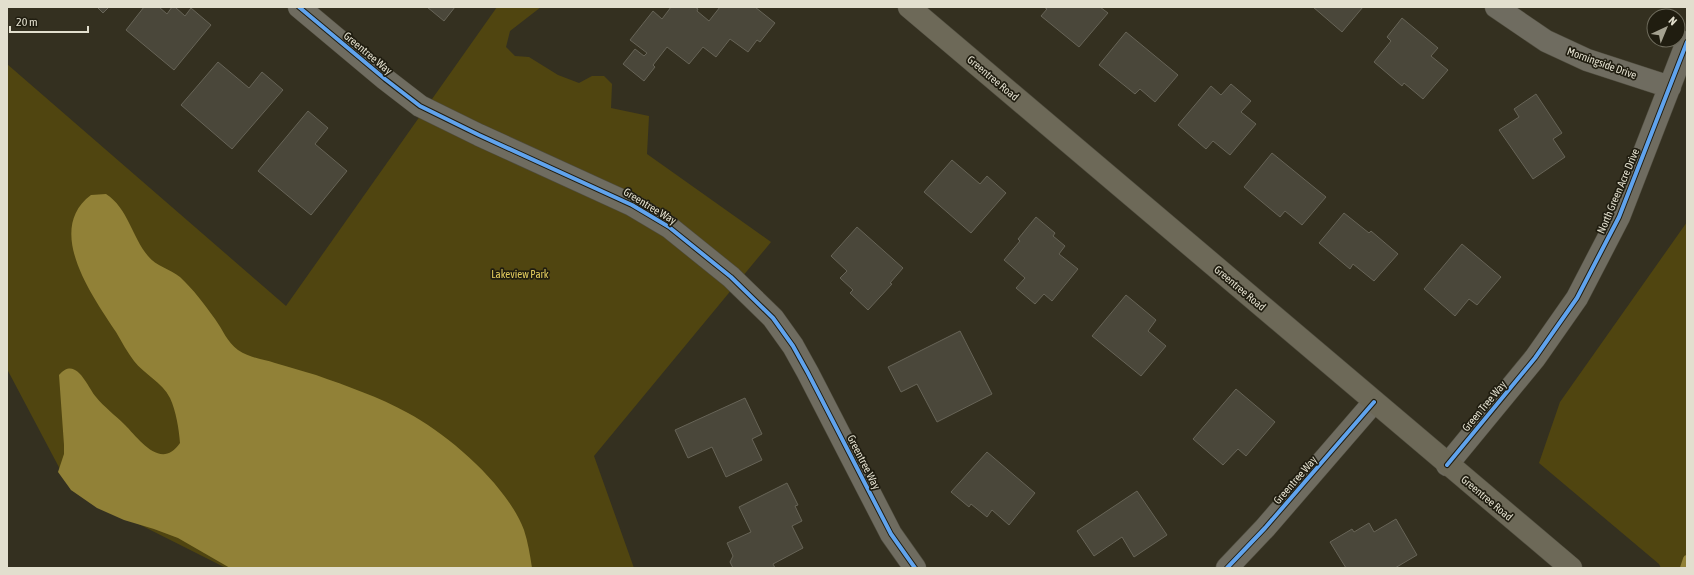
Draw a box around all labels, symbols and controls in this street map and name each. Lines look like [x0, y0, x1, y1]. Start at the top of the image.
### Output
scale bar [10, 8, 88, 34]
north arrow [1646, 8, 1686, 48]
text: N [1666, 14, 1679, 27]
text: 20 m [16, 15, 38, 29]
street label: Greentree Way [341, 29, 395, 77]
street label: Morningside Drive [1566, 45, 1638, 81]
street label: Greentree Road [965, 53, 1021, 103]
street label: North Green Acre Drive [1595, 147, 1641, 235]
street label: Greentree Way [621, 186, 679, 227]
street label: Greentree Road [1212, 263, 1268, 313]
park label: Lakeview Park [491, 268, 549, 280]
street label: Green Tree Way [1459, 378, 1509, 434]
street label: Greentree Way [845, 433, 883, 492]
street label: Greentree Way [1271, 453, 1319, 506]
street label: Greentree Road [1459, 473, 1515, 523]

